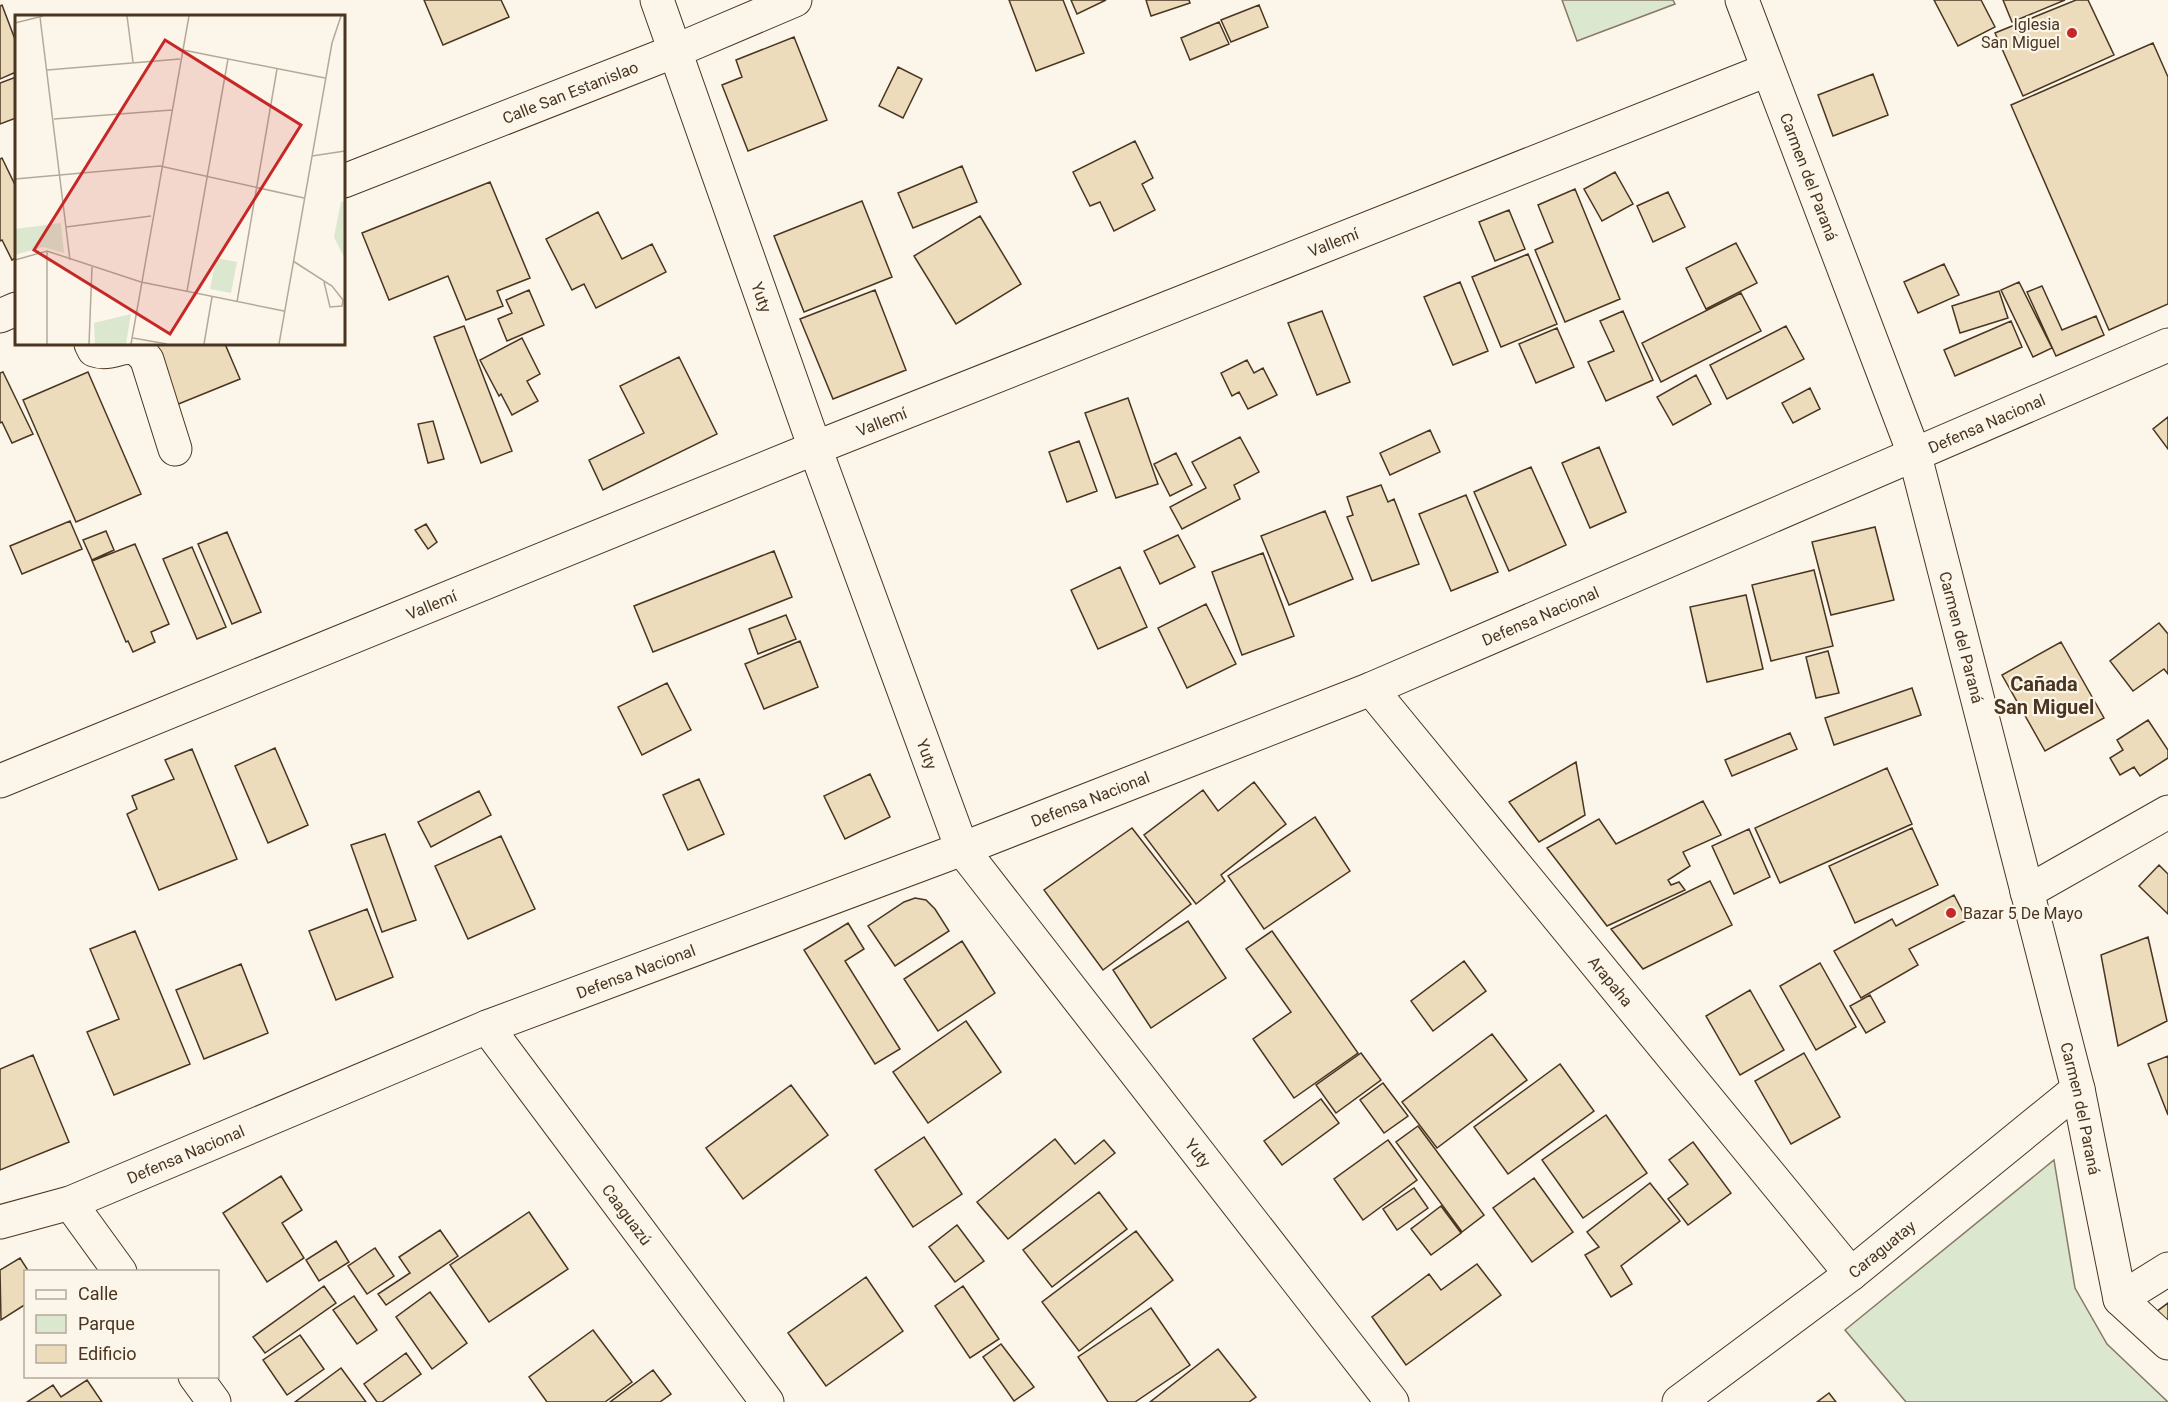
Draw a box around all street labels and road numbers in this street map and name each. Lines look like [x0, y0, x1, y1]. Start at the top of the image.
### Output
street label: Calle San Estanislao [500, 57, 641, 127]
street label: Carmen del Paraná [1776, 110, 1842, 243]
street label: Vallemí [1305, 223, 1362, 261]
street label: Yuty [748, 279, 776, 315]
street label: Defensa Nacional [1925, 390, 2048, 457]
street label: Vallemí [854, 403, 911, 440]
street label: Carmen del Paraná [1936, 569, 1988, 705]
street label: Defensa Nacional [1479, 582, 1602, 650]
street label: Vallemí [403, 586, 460, 624]
street label: Yuty [913, 736, 942, 772]
street label: Defensa Nacional [1028, 767, 1152, 831]
street label: Defensa Nacional [574, 940, 698, 1002]
street label: Arapaha [1585, 952, 1637, 1010]
street label: Carmen del Paraná [2057, 1040, 2104, 1176]
street label: Defensa Nacional [124, 1121, 247, 1187]
street label: Yuty [1181, 1135, 1216, 1171]
street label: Caaguazú [598, 1180, 656, 1249]
street label: Caraguatay [1844, 1216, 1919, 1282]

